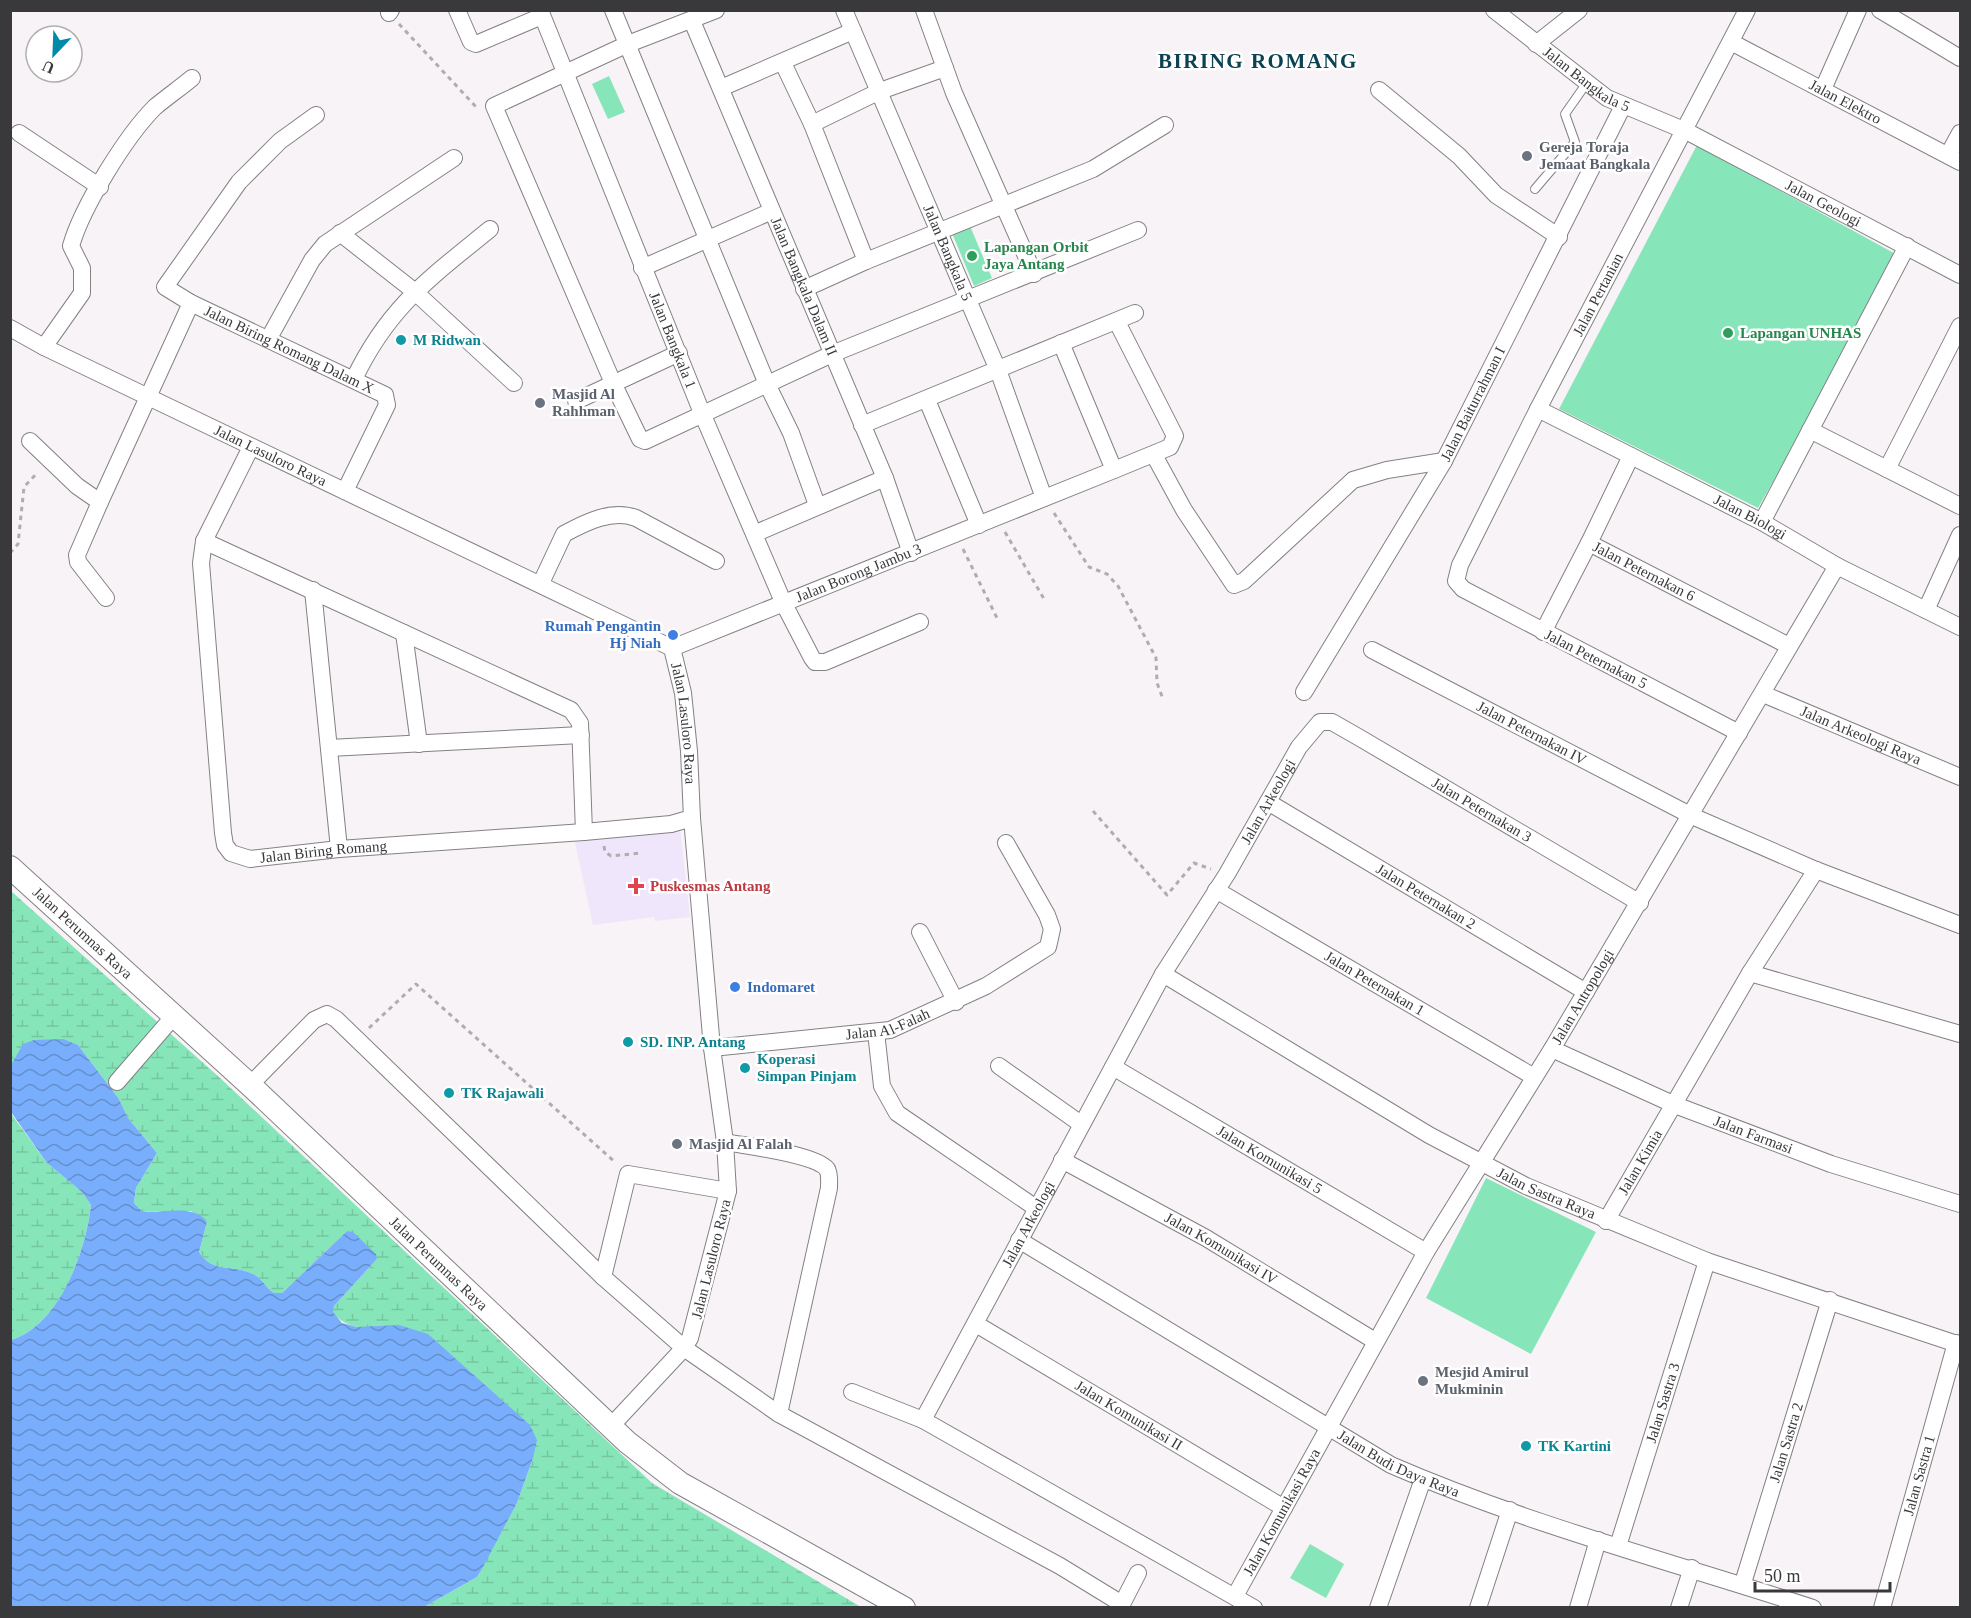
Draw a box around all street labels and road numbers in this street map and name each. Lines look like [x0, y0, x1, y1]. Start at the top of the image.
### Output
street label: Jalan Bangkala 5 [1540, 43, 1632, 115]
street label: Jalan Elektro [1807, 77, 1884, 127]
street label: Jalan Geologi [1783, 177, 1864, 230]
street label: Jalan Bangkala 5 [920, 202, 975, 303]
street label: Jalan Bangkala Dalam II [768, 215, 840, 358]
street label: Jalan Pertanian [1570, 250, 1626, 339]
street label: Jalan Bangkala 1 [646, 290, 699, 391]
street label: Jalan Biring Romang Dalam X [202, 302, 377, 397]
street label: Jalan Baiturrahman I [1437, 344, 1508, 464]
street label: Jalan Lasuloro Raya [212, 422, 329, 489]
street label: Jalan Biologi [1711, 491, 1789, 543]
street label: Jalan Peternakan 6 [1590, 538, 1698, 604]
street label: Jalan Borong Jambu 3 [793, 540, 923, 605]
street label: Jalan Peternakan 5 [1542, 626, 1650, 692]
street label: Jalan Lasuloro Raya [668, 661, 698, 785]
street label: Jalan Peternakan IV [1474, 698, 1589, 768]
street label: Jalan Arkeologi Raya [1798, 703, 1924, 768]
street label: Jalan Arkeologi [1238, 757, 1298, 847]
street label: Jalan Peternakan 3 [1429, 774, 1534, 845]
street label: Jalan Biring Romang [259, 838, 388, 866]
street label: Jalan Peternakan 2 [1374, 861, 1478, 932]
street label: Jalan Perumnas Raya [30, 884, 136, 982]
street label: Jalan Antropologi [1549, 947, 1617, 1047]
street label: Jalan Peternakan 1 [1322, 948, 1427, 1019]
street label: Jalan Al-Falah [845, 1005, 933, 1042]
street label: Jalan Farmasi [1712, 1113, 1795, 1157]
street label: Jalan Komunikasi 5 [1214, 1122, 1325, 1197]
street label: Jalan Kimia [1615, 1127, 1665, 1197]
street label: Jalan Sastra Raya [1494, 1164, 1598, 1222]
street label: Jalan Arkeologi [999, 1179, 1058, 1270]
street label: Jalan Lasuloro Raya [688, 1197, 734, 1320]
street label: Jalan Komunikasi IV [1162, 1209, 1280, 1288]
street label: Jalan Perumnas Raya [386, 1214, 491, 1314]
street label: Jalan Sastra 3 [1643, 1361, 1683, 1445]
street label: Jalan Komunikasi II [1072, 1377, 1185, 1453]
street label: Jalan Sastra 2 [1766, 1401, 1806, 1484]
street label: Jalan Budi Daya Raya [1335, 1427, 1462, 1500]
street label: Jalan Sastra 1 [1900, 1433, 1938, 1517]
street label: Jalan Komunikasi Raya [1240, 1446, 1323, 1578]

